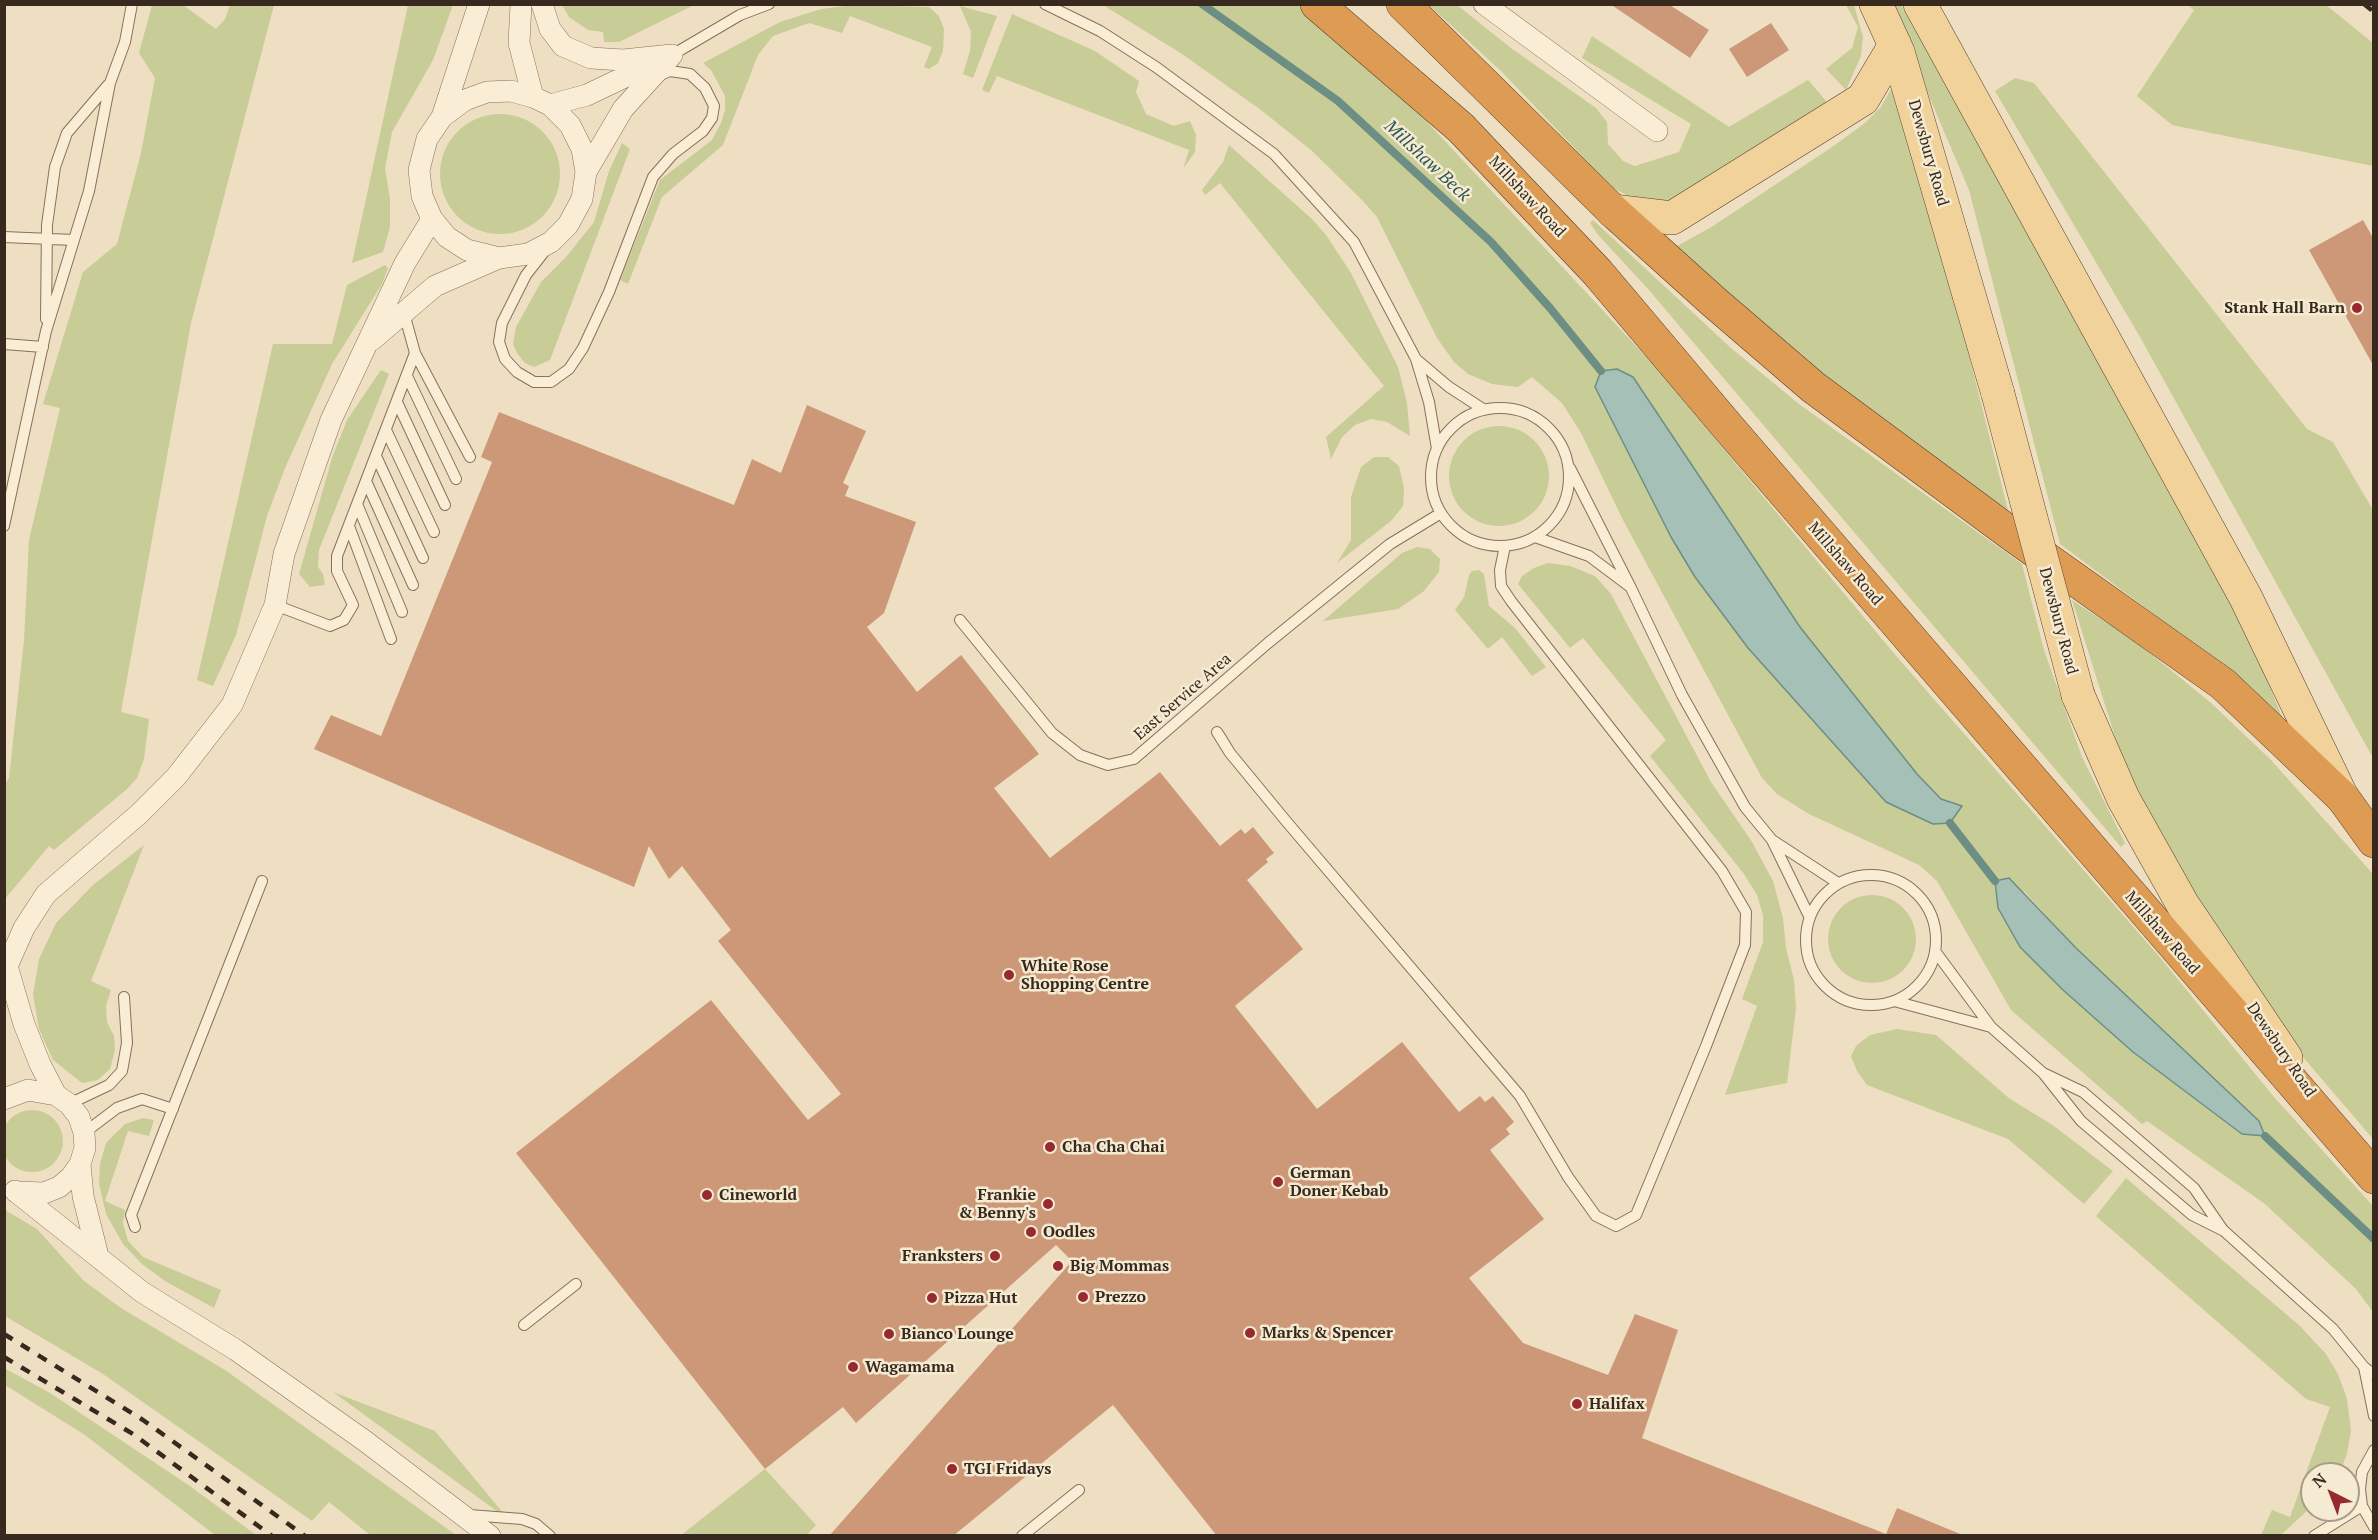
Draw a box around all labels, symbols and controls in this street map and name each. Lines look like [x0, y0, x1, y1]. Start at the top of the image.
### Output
street label: Dewsbury Road [1904, 98, 1952, 208]
water label: Millshaw Beck [1380, 116, 1474, 206]
street label: Millshaw Road [1485, 152, 1569, 242]
place label: Stank Hall Barn [2224, 298, 2345, 318]
marker: Stank Hall Barn [2350, 301, 2364, 315]
street label: Millshaw Road [1804, 518, 1886, 610]
street label: Dewsbury Road [2035, 565, 2081, 677]
street label: East Service Area [1131, 650, 1235, 744]
street label: Millshaw Road [2121, 887, 2203, 979]
place label: White Rose Shopping Centre [1021, 956, 1149, 994]
marker: White Rose Shopping Centre [1002, 968, 1016, 982]
street label: Dewsbury Road [2242, 999, 2320, 1101]
place label: Cha Cha Chai [1062, 1137, 1165, 1157]
marker: Cha Cha Chai [1043, 1140, 1057, 1154]
place label: German Doner Kebab [1290, 1163, 1388, 1201]
marker: German Doner Kebab [1271, 1175, 1285, 1189]
place label: Cineworld [719, 1185, 797, 1205]
place label: Frankie & Benny's [958, 1185, 1036, 1223]
marker: Cineworld [700, 1188, 714, 1202]
marker: Frankie & Benny's [1041, 1197, 1055, 1211]
place label: Oodles [1043, 1222, 1095, 1242]
marker: Oodles [1024, 1225, 1038, 1239]
place label: Franksters [902, 1246, 983, 1266]
marker: Franksters [988, 1249, 1002, 1263]
place label: Big Mommas [1070, 1256, 1169, 1276]
marker: Big Mommas [1051, 1259, 1065, 1273]
place label: Prezzo [1095, 1287, 1146, 1307]
place label: Pizza Hut [944, 1288, 1018, 1308]
marker: Prezzo [1076, 1290, 1090, 1304]
marker: Pizza Hut [925, 1291, 939, 1305]
place label: Marks & Spencer [1262, 1323, 1393, 1343]
place label: Bianco Lounge [901, 1324, 1014, 1344]
marker: Marks & Spencer [1243, 1326, 1257, 1340]
marker: Bianco Lounge [882, 1327, 896, 1341]
place label: Wagamama [865, 1357, 955, 1377]
marker: Wagamama [846, 1360, 860, 1374]
place label: Halifax [1589, 1394, 1645, 1414]
marker: Halifax [1570, 1397, 1584, 1411]
place label: TGI Fridays [964, 1459, 1052, 1479]
marker: TGI Fridays [945, 1462, 959, 1476]
north arrow [2300, 1462, 2360, 1522]
text: N [2307, 1468, 2331, 1492]

